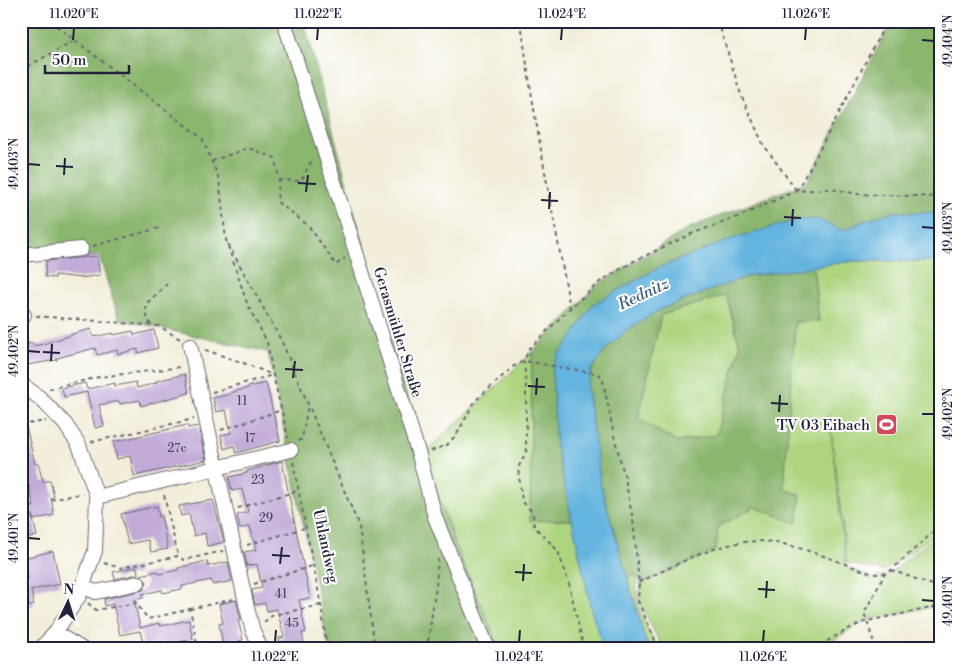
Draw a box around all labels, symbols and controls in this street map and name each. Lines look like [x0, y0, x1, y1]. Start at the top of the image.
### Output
text: 11.020°E [50, 7, 98, 22]
text: 11.022°E [294, 7, 342, 22]
text: 11.024°E [538, 7, 586, 22]
text: 11.026°E [782, 7, 830, 22]
text: 49.404°N [941, 15, 956, 67]
scale bar [45, 42, 129, 74]
text: 50 m [52, 51, 86, 70]
text: 49.403°N [7, 138, 22, 190]
text: 49.403°N [941, 202, 956, 254]
street label: Gerasmühler Straße [369, 265, 426, 400]
water label: Rednitz [614, 273, 673, 315]
text: 49.402°N [7, 325, 22, 377]
text: 49.402°N [941, 388, 956, 440]
house number: 11 [237, 394, 248, 409]
sports icon: TV 03 Eibach [874, 413, 898, 437]
place label: TV 03 Eibach [777, 416, 870, 435]
house number: 17 [245, 431, 255, 446]
house number: 27c [168, 441, 186, 456]
house number: 23 [251, 473, 265, 488]
street label: Uhlandweg [308, 507, 343, 585]
house number: 29 [259, 511, 273, 526]
text: 49.401°N [7, 513, 22, 563]
text: 49.401°N [941, 576, 956, 626]
north arrow [42, 578, 92, 628]
text: N [63, 581, 75, 599]
house number: 41 [275, 587, 288, 602]
house number: 45 [285, 616, 299, 631]
text: 11.022°E [251, 650, 299, 665]
text: 11.024°E [495, 650, 543, 665]
text: 11.026°E [739, 650, 787, 665]

